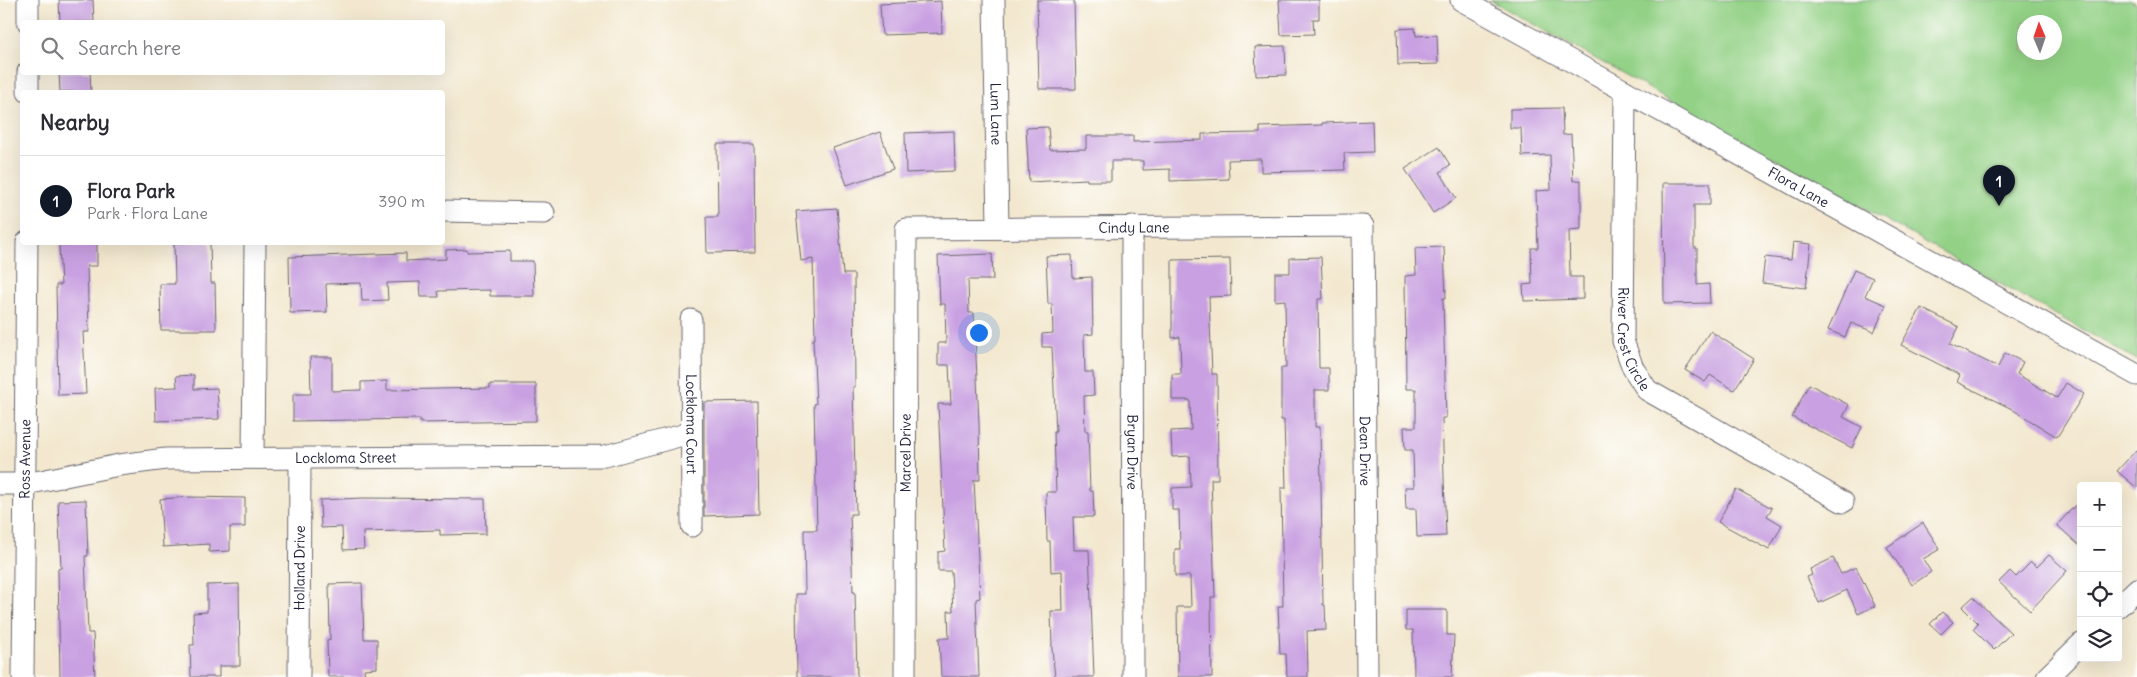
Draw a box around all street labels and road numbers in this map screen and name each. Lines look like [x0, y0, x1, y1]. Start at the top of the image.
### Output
street label: Lum Lane [986, 83, 1006, 145]
street label: Flora Lane [1765, 163, 1832, 211]
street label: Cindy Lane [1098, 218, 1170, 237]
street label: River Crest Circle [1614, 287, 1654, 394]
street label: Lockloma Court [682, 374, 701, 474]
street label: Marcel Drive [896, 414, 915, 492]
street label: Bryan Drive [1123, 414, 1142, 490]
street label: Dean Drive [1356, 416, 1374, 486]
street label: Ross Avenue [16, 419, 34, 499]
street label: Lockloma Street [295, 448, 397, 467]
street label: Holland Drive [290, 525, 309, 611]

